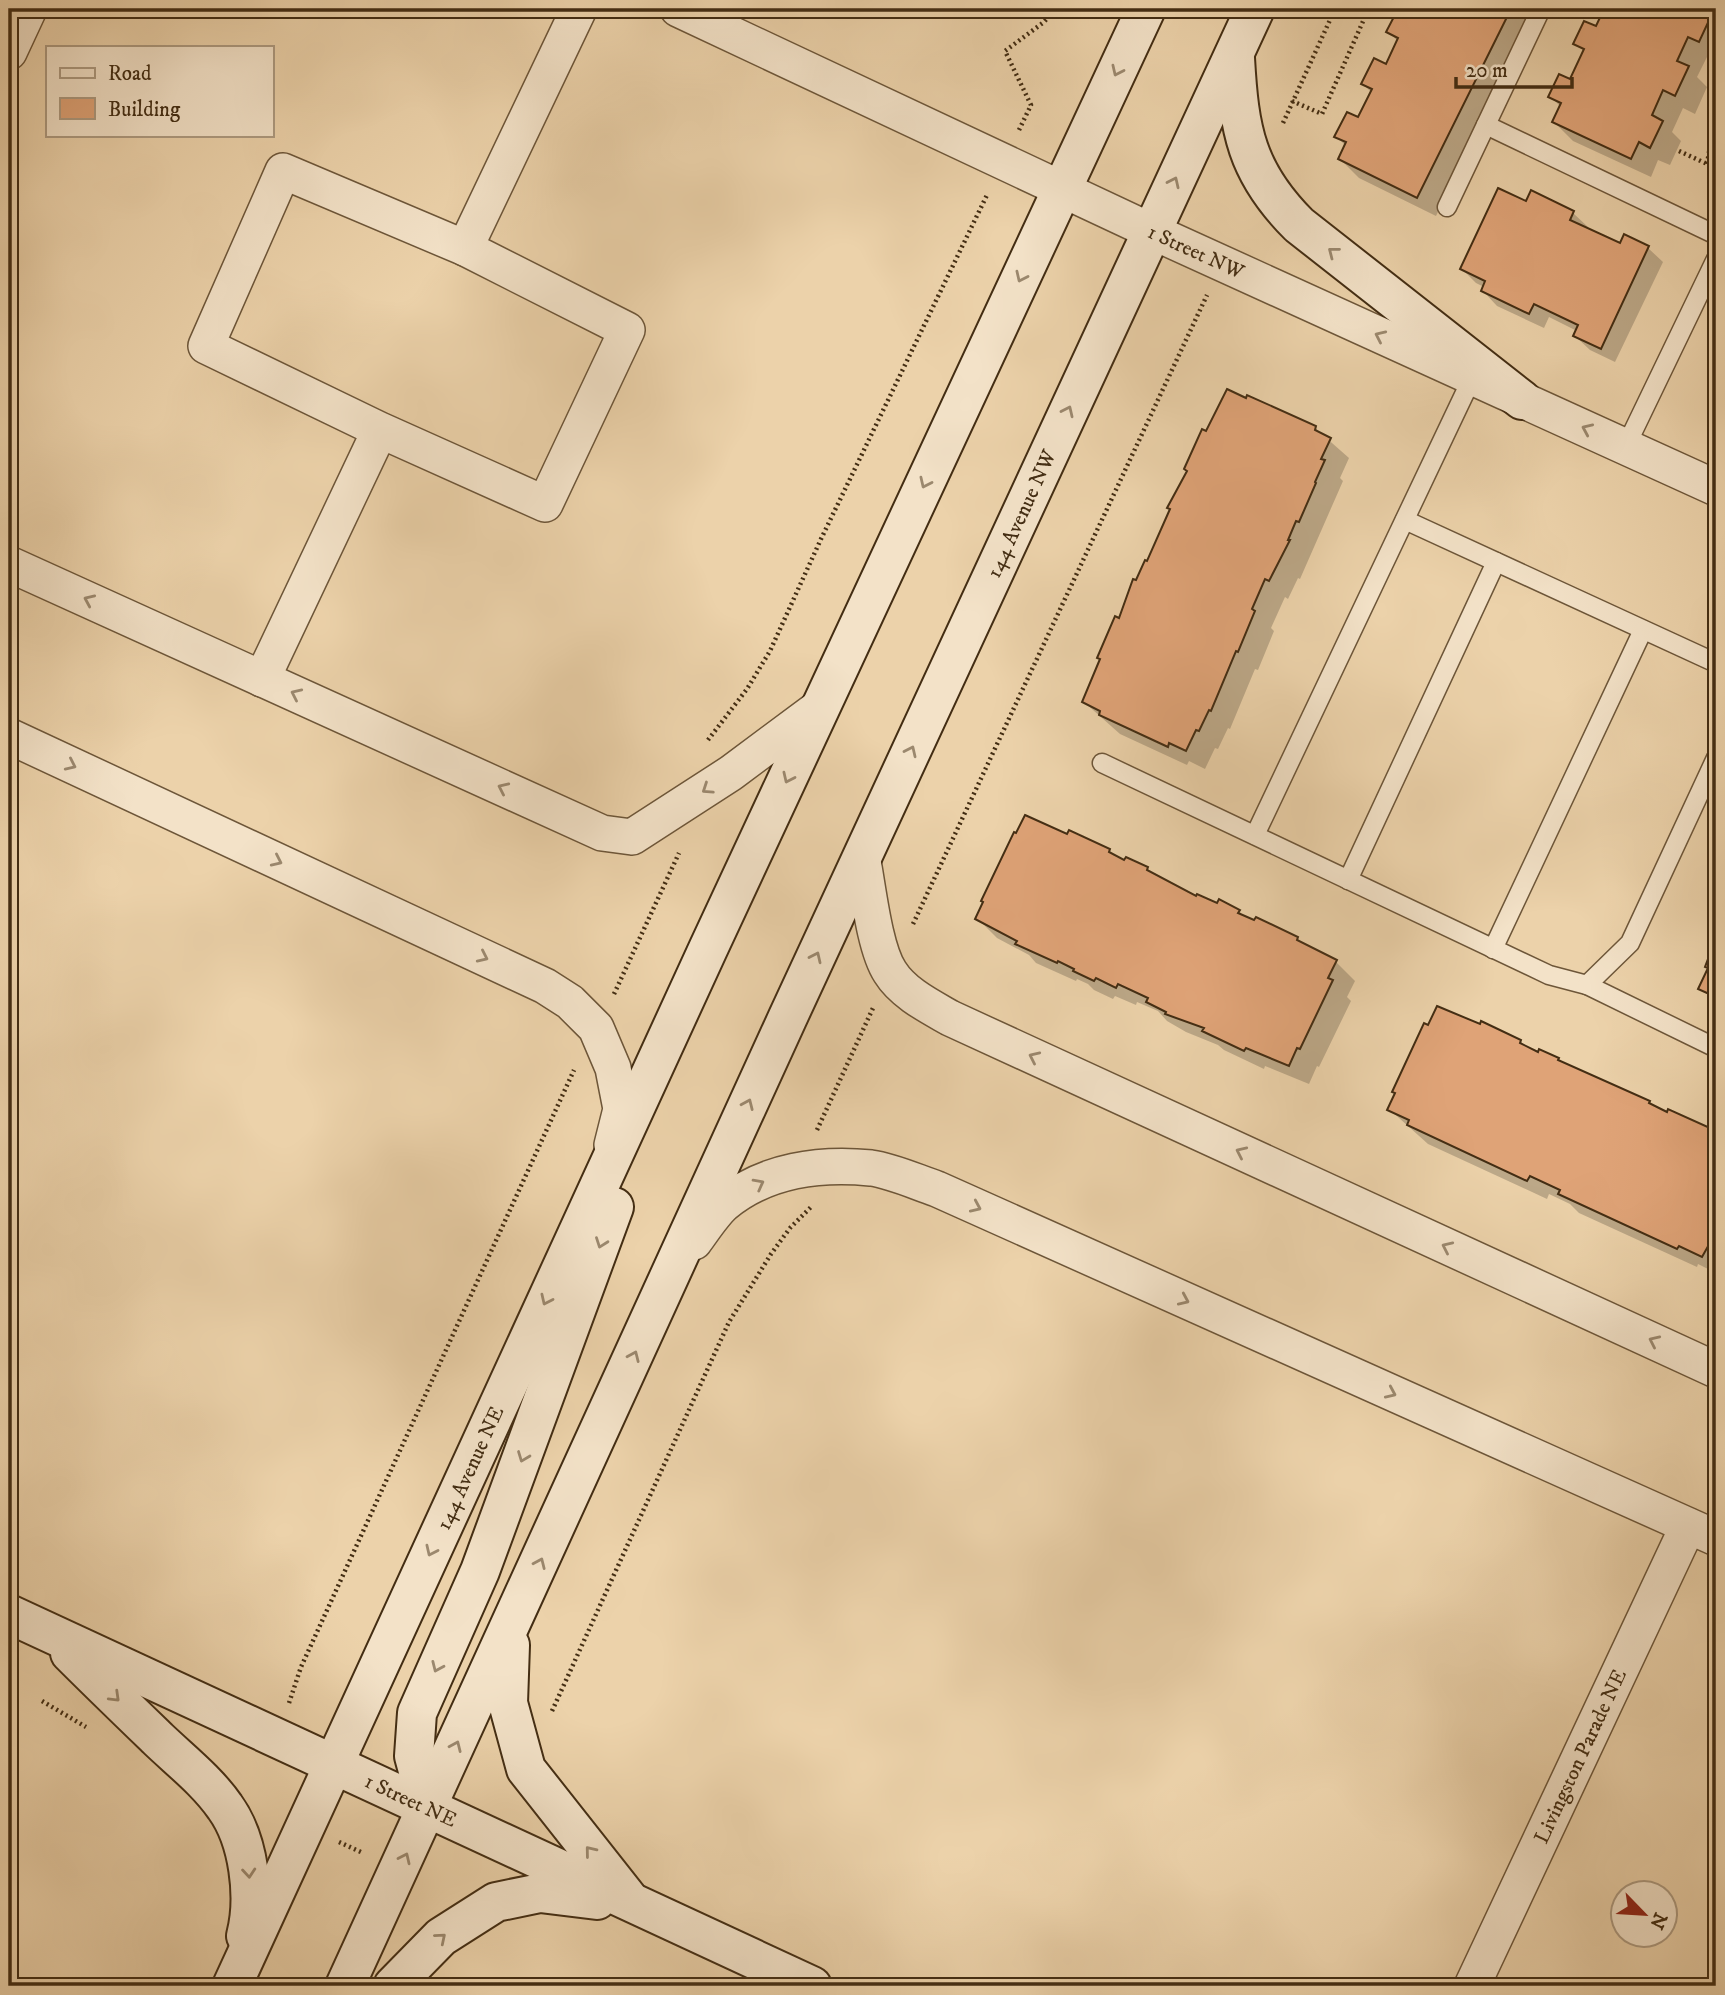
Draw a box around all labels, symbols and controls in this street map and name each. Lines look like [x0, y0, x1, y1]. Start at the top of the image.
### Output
legend [46, 46, 273, 136]
scale bar [1456, 46, 1571, 90]
text: 20 m [1466, 58, 1508, 84]
text: Road [108, 61, 152, 87]
one-way arrow [1111, 63, 1125, 76]
text: Building [108, 97, 181, 123]
one-way arrow [1166, 177, 1180, 189]
street label: 1 Street NW [1143, 219, 1249, 286]
one-way arrow [1329, 248, 1341, 261]
one-way arrow [1015, 270, 1029, 282]
one-way arrow [1375, 330, 1387, 344]
one-way arrow [1060, 405, 1074, 418]
one-way arrow [1582, 423, 1595, 437]
street label: 144 Avenue NW [981, 445, 1063, 582]
one-way arrow [919, 476, 933, 488]
one-way arrow [84, 594, 96, 608]
one-way arrow [291, 688, 303, 702]
one-way arrow [903, 745, 917, 758]
one-way arrow [63, 756, 76, 770]
one-way arrow [782, 771, 796, 783]
one-way arrow [701, 781, 714, 794]
one-way arrow [498, 782, 510, 796]
one-way arrow [270, 853, 282, 867]
one-way arrow [476, 949, 488, 963]
one-way arrow [808, 952, 822, 964]
one-way arrow [1029, 1051, 1041, 1065]
one-way arrow [740, 1099, 754, 1112]
one-way arrow [1235, 1146, 1248, 1160]
one-way arrow [751, 1178, 764, 1192]
one-way arrow [969, 1199, 981, 1213]
one-way arrow [595, 1237, 609, 1249]
one-way arrow [1442, 1241, 1455, 1255]
one-way arrow [1176, 1292, 1189, 1306]
one-way arrow [541, 1293, 555, 1305]
one-way arrow [1649, 1335, 1661, 1349]
one-way arrow [626, 1351, 640, 1363]
one-way arrow [1384, 1385, 1396, 1399]
street label: 144 Avenue NE [431, 1402, 510, 1535]
one-way arrow [517, 1450, 531, 1462]
one-way arrow [425, 1544, 439, 1556]
one-way arrow [532, 1558, 546, 1570]
one-way arrow [431, 1660, 445, 1673]
street label: Livingston Parade NE [1529, 1665, 1633, 1848]
one-way arrow [106, 1688, 119, 1701]
one-way arrow [448, 1741, 462, 1753]
street label: 1 Street NE [360, 1769, 461, 1834]
one-way arrow [586, 1846, 599, 1859]
one-way arrow [397, 1853, 411, 1865]
one-way arrow [241, 1868, 256, 1879]
north arrow [1610, 1880, 1680, 1950]
text: N [1644, 1909, 1672, 1933]
one-way arrow [433, 1934, 446, 1946]

